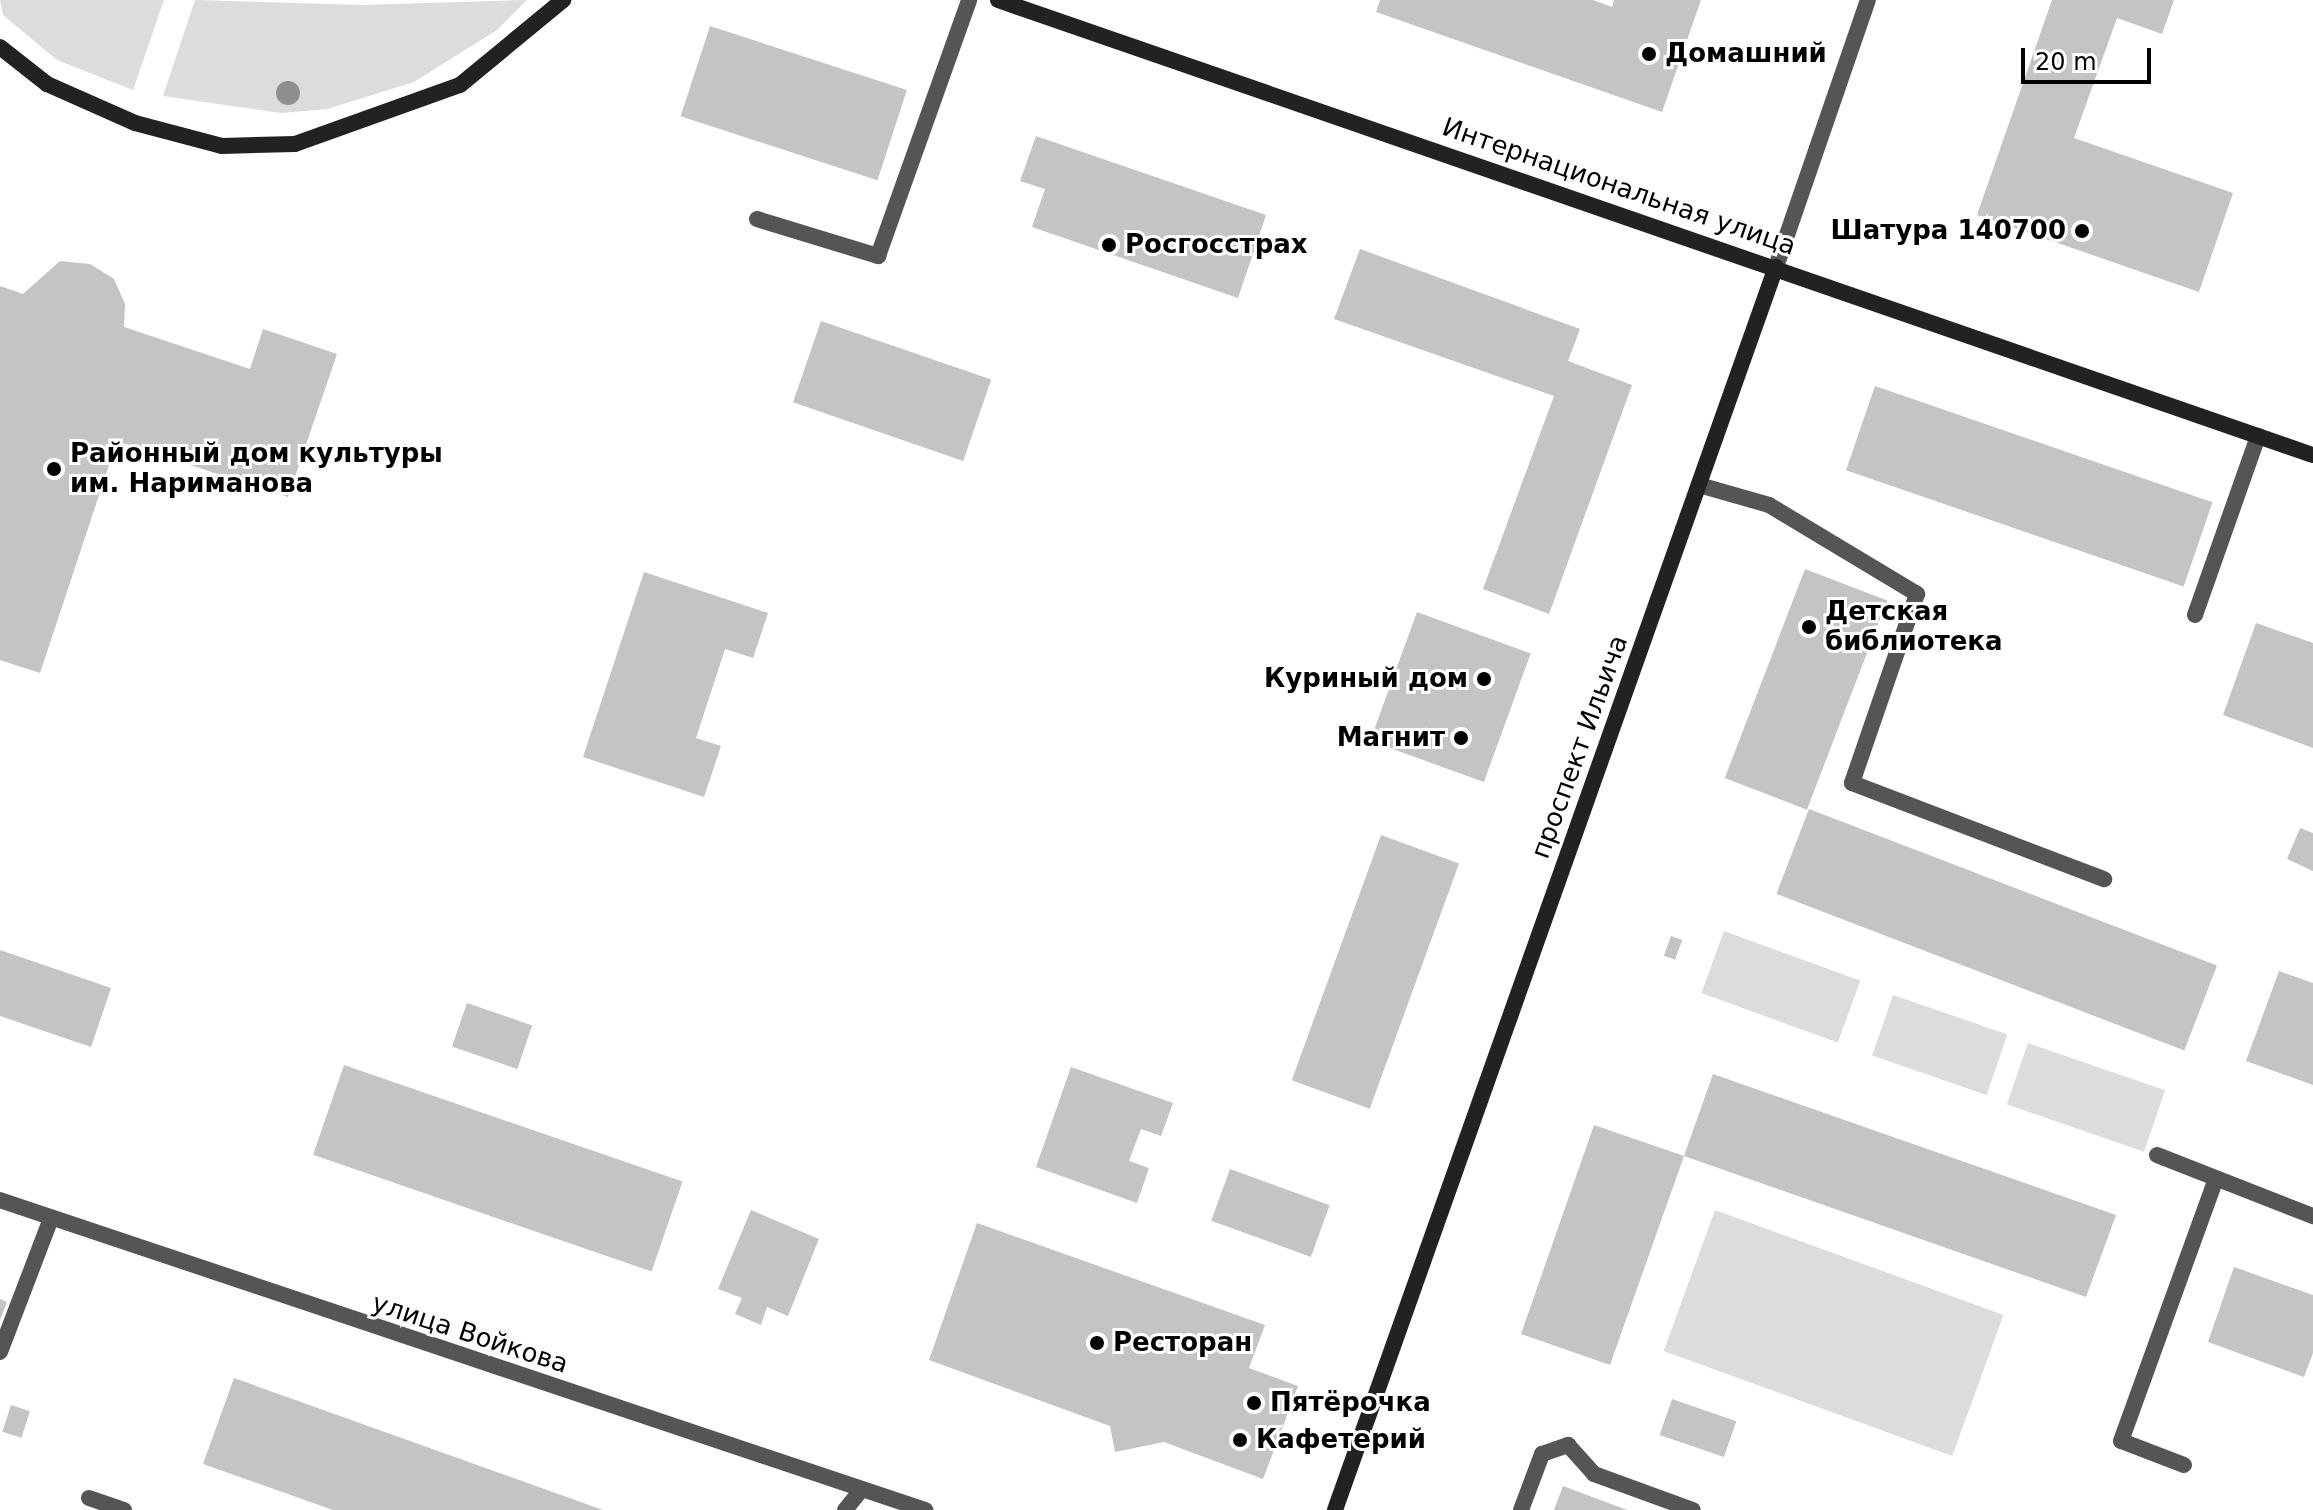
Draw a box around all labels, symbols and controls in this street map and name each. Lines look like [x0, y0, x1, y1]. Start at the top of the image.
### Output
scale bar [2025, 32, 2155, 82]
place label: Домашний [1665, 38, 1827, 70]
marker: Домашний [1640, 45, 1658, 63]
text: 20 m [2035, 48, 2097, 76]
street label: Интернациональная улица [1438, 112, 1800, 262]
place label: Шатура 140700 [1831, 215, 2066, 247]
marker: Шатура 140700 [2073, 222, 2091, 240]
place label: Росгосстрах [1125, 229, 1308, 261]
marker: Росгосстрах [1100, 236, 1118, 254]
place label: Районный дом культуры им. Нариманова [70, 438, 443, 500]
marker: Районный дом культуры им. Нариманова [45, 460, 63, 478]
place label: Детская библиотека [1825, 596, 2003, 658]
marker: Детская библиотека [1800, 618, 1818, 636]
street label: проспект Ильича [1525, 631, 1635, 863]
place label: Куриный дом [1264, 663, 1468, 695]
marker: Куриный дом [1475, 670, 1493, 688]
place label: Магнит [1337, 722, 1445, 754]
marker: Магнит [1452, 729, 1470, 747]
street label: улица Войкова [368, 1288, 572, 1380]
place label: Ресторан [1113, 1327, 1252, 1359]
marker: Ресторан [1088, 1334, 1106, 1352]
place label: Пятёрочка [1270, 1387, 1431, 1419]
marker: Пятёрочка [1245, 1394, 1263, 1412]
place label: Кафетерий [1256, 1424, 1426, 1456]
marker: Кафетерий [1231, 1431, 1249, 1449]

